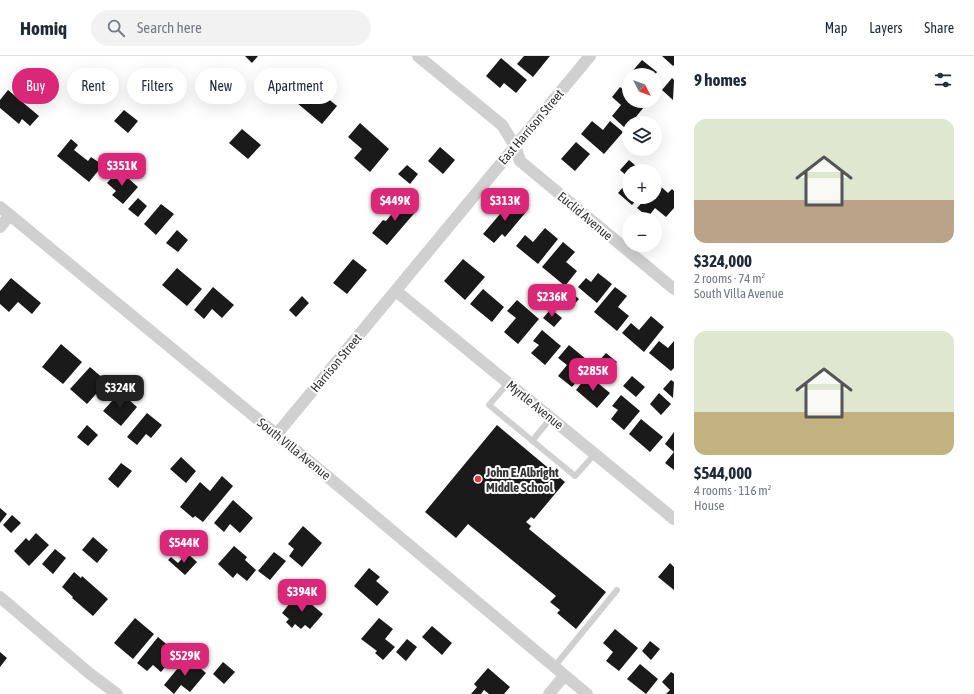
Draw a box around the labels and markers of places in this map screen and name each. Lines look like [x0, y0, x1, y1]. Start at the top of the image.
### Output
pin: $351K [94, 153, 150, 187]
pin: $449K [367, 188, 423, 222]
pin: $313K [477, 188, 533, 222]
pin: $236K [524, 284, 580, 318]
pin: $285K [565, 358, 621, 392]
pin: $324K [92, 375, 148, 409]
place label: John E. Albright Middle School [485, 465, 559, 495]
marker: John E. Albright Middle School [473, 474, 483, 484]
pin: $544K [156, 530, 212, 564]
pin: $394K [274, 579, 330, 613]
pin: $529K [157, 643, 213, 677]

